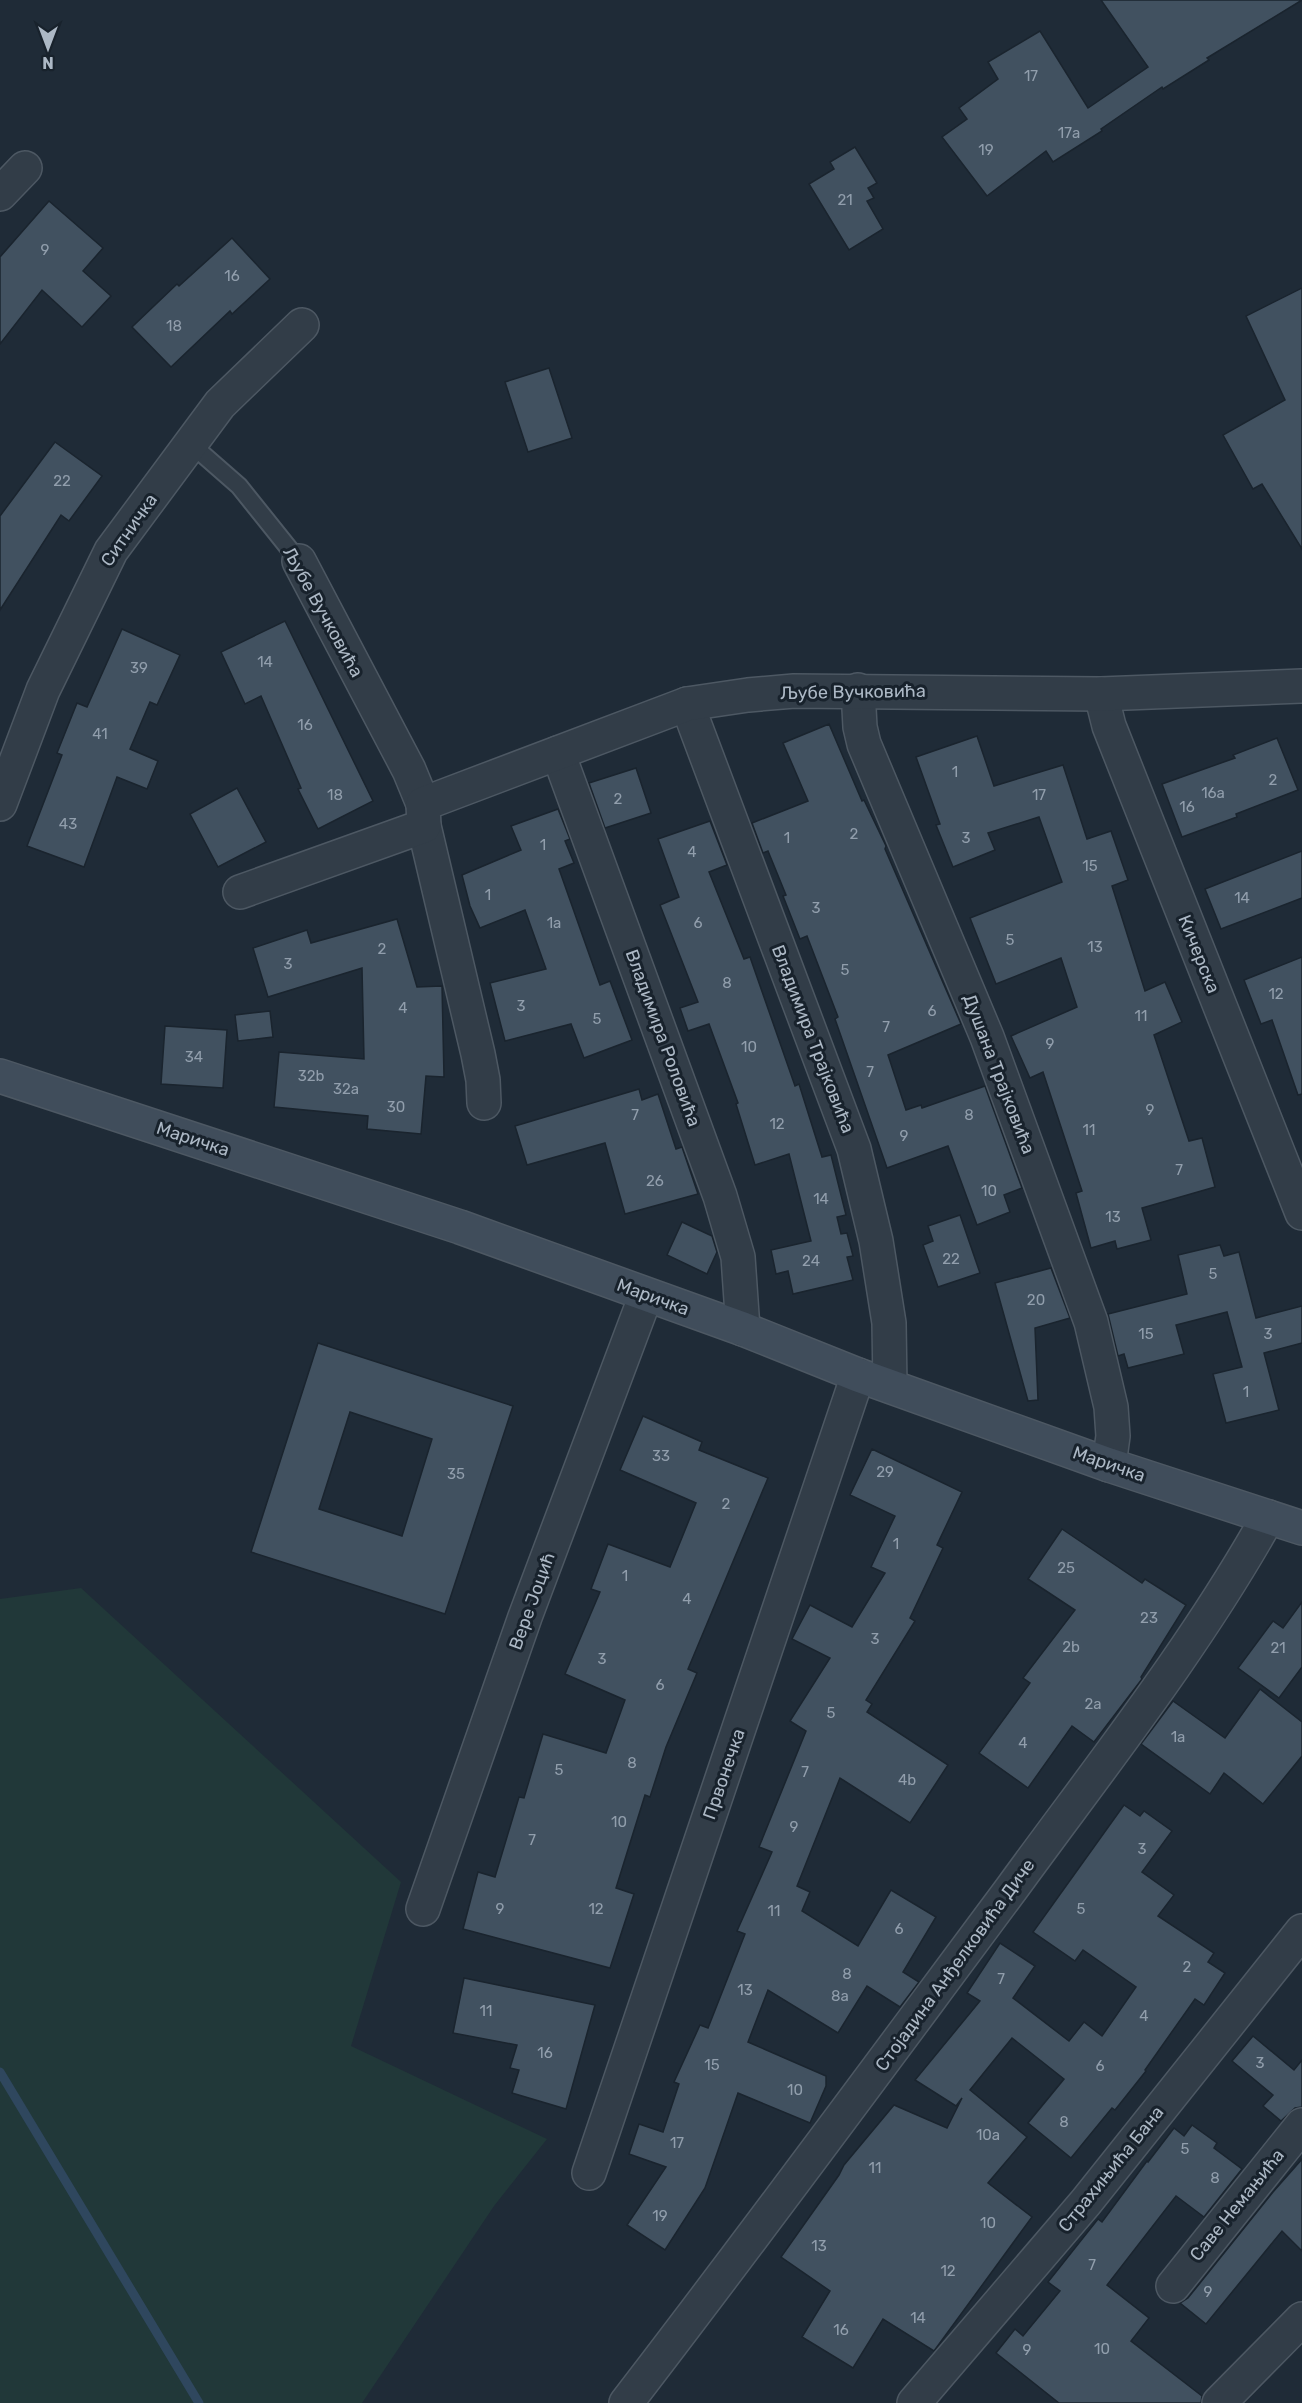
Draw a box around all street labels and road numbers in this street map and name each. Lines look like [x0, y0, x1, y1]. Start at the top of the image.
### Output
street label: Ситничка [96, 489, 162, 571]
street label: Љубе Вучковића [278, 543, 368, 681]
street label: Љубе Вучковића [780, 680, 926, 704]
street label: Кичерска [1173, 912, 1225, 996]
street label: Владимира Трајковића [767, 942, 859, 1136]
street label: Владимира Роловића [621, 946, 705, 1130]
street label: Душана Трајковића [958, 991, 1040, 1157]
street label: Маричка [154, 1117, 232, 1161]
street label: Маричка [614, 1274, 692, 1320]
street label: Маричка [1070, 1441, 1148, 1487]
street label: Вере Јоцић [504, 1549, 560, 1653]
street label: Првонечка [698, 1726, 750, 1822]
street label: Стојадина Анђелковића Диче [871, 1855, 1039, 2075]
street label: Страхињића Бана [1053, 2102, 1169, 2236]
street label: Саве Немањића [1185, 2144, 1289, 2266]

